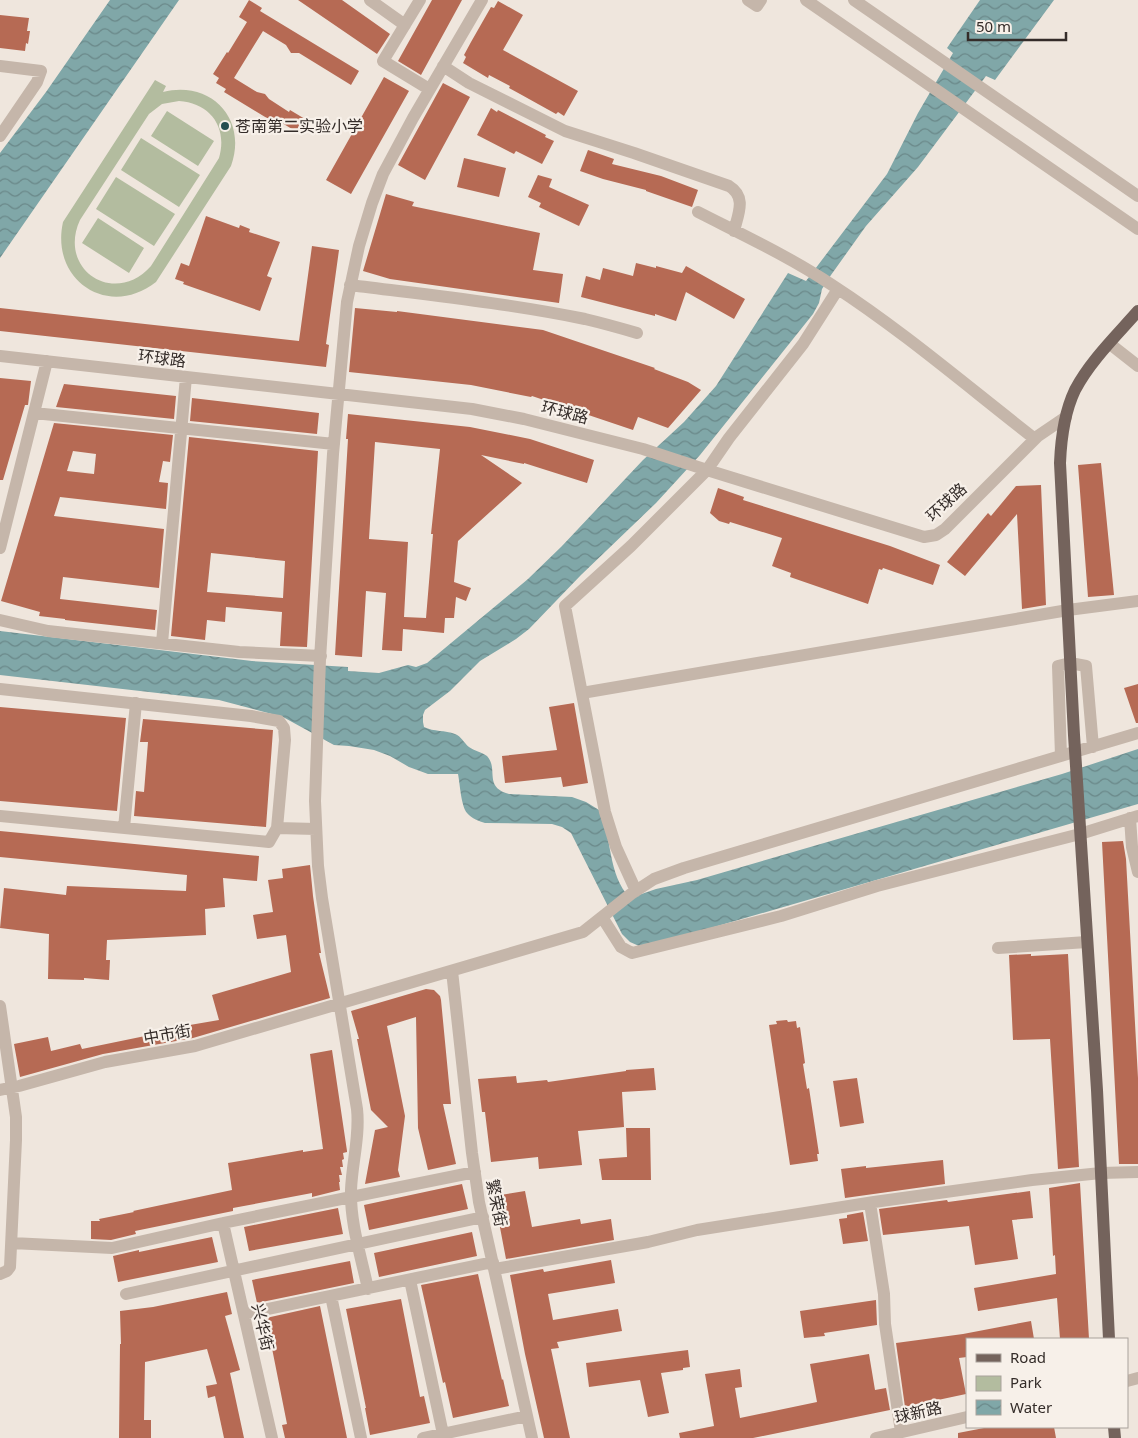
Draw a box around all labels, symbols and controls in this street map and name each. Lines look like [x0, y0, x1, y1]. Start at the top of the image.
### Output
scale bar [968, 10, 1066, 42]
text: 50 m [976, 16, 1011, 36]
place label: 苍南第二实验小学 [235, 115, 363, 137]
marker: 苍南第二实验小学 [219, 120, 231, 132]
street label: 环球路 [137, 344, 187, 372]
street label: 环球路 [539, 396, 591, 428]
street label: 环球路 [921, 478, 971, 526]
street label: 中市街 [141, 1019, 193, 1049]
street label: 繁荣街 [482, 1177, 512, 1229]
street label: 兴华街 [247, 1301, 279, 1353]
legend [966, 1338, 1128, 1428]
text: Road [1010, 1347, 1046, 1367]
text: Park [1010, 1372, 1042, 1392]
street label: 球新路 [892, 1396, 944, 1428]
text: Water [1010, 1397, 1052, 1417]

